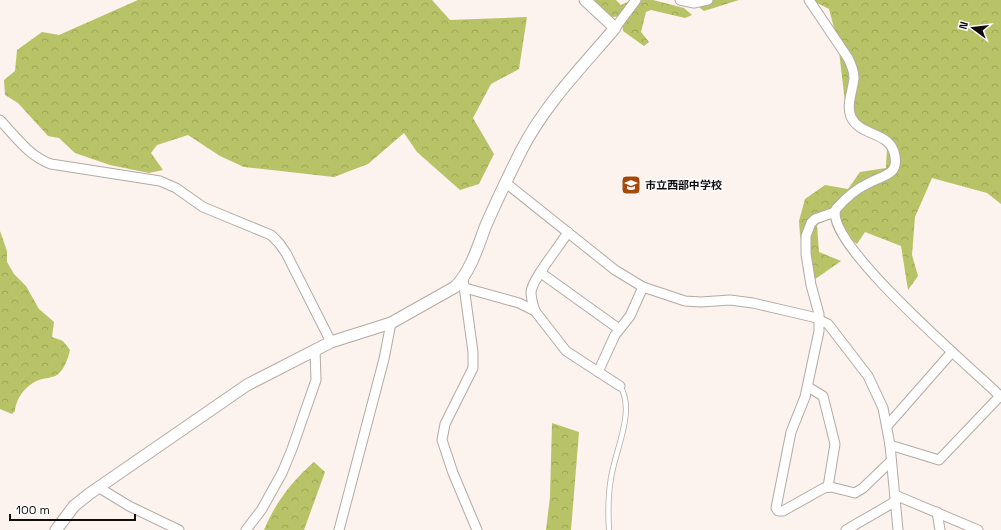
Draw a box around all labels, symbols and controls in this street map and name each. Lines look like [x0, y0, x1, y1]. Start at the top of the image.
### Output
north arrow [953, 8, 993, 48]
text: N [956, 20, 971, 31]
school or university icon: 市立西部中学校 [620, 174, 642, 196]
place label: 市立西部中学校 [645, 178, 722, 192]
scale bar [10, 496, 135, 522]
text: 100 m [16, 502, 50, 518]

